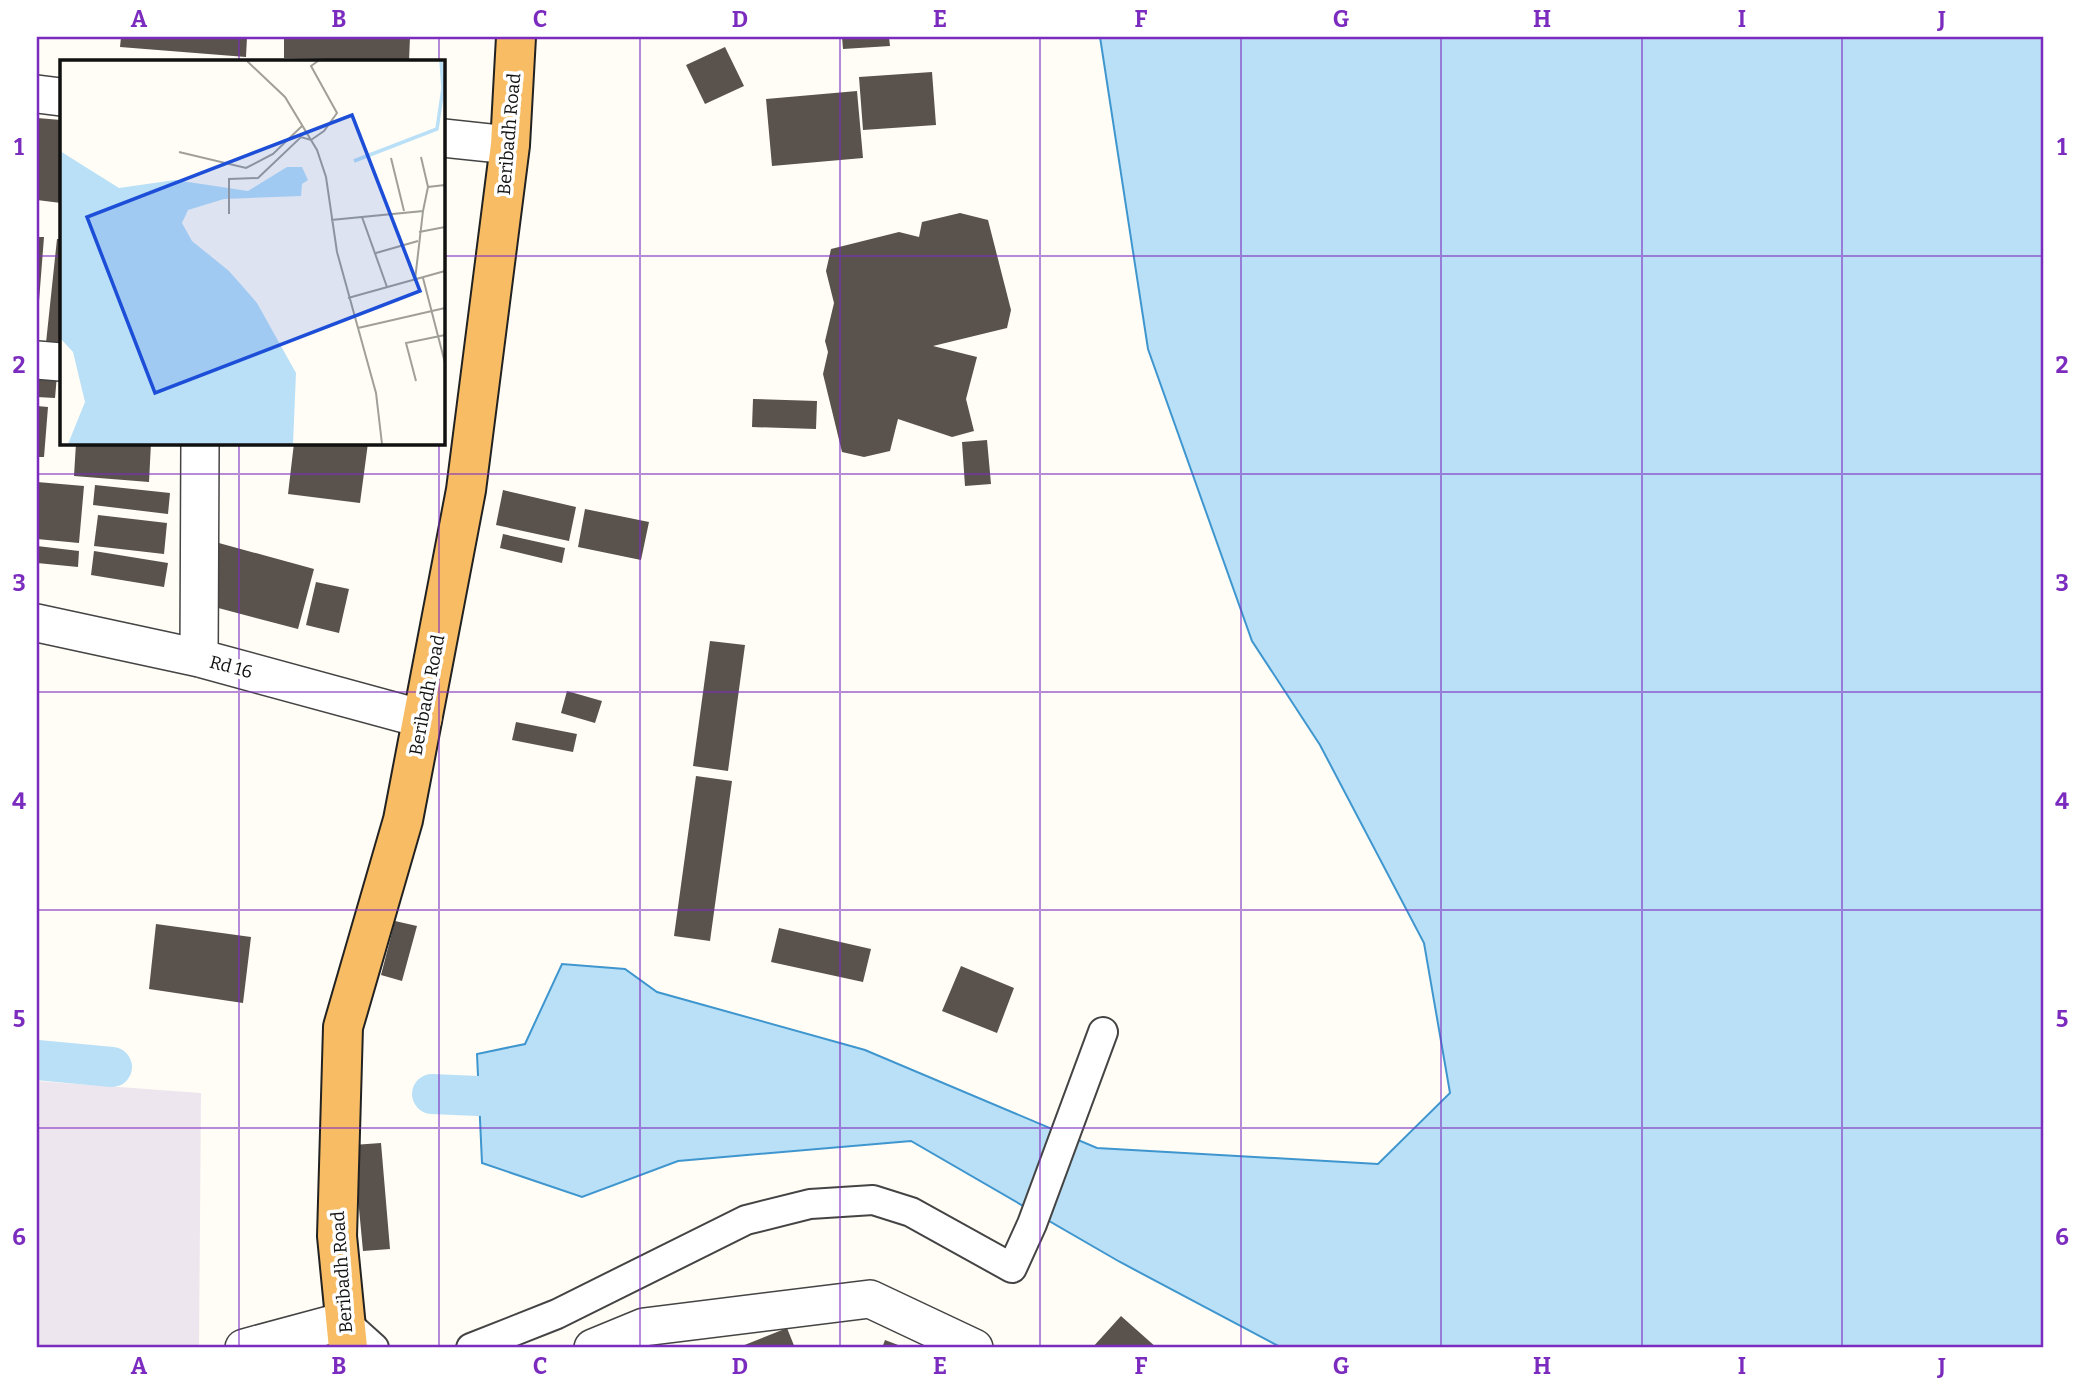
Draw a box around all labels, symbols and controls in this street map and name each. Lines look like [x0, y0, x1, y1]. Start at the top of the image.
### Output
text: A [131, 5, 148, 33]
text: B [332, 5, 346, 33]
text: C [533, 5, 547, 33]
text: D [732, 5, 748, 33]
text: E [933, 5, 947, 33]
text: F [1135, 5, 1148, 33]
text: G [1333, 5, 1350, 33]
text: H [1533, 5, 1551, 33]
text: I [1738, 5, 1746, 33]
text: J [1936, 5, 1946, 33]
inset map [60, 60, 444, 444]
street label: Beribadh Road [493, 72, 525, 196]
text: 1 [14, 133, 24, 161]
text: 1 [2057, 133, 2067, 161]
text: 2 [13, 351, 26, 379]
text: 2 [2056, 351, 2069, 379]
text: 3 [12, 569, 26, 597]
text: 3 [2055, 569, 2069, 597]
street label: Beribadh Road [405, 633, 450, 757]
street label: Rd 16 [207, 651, 255, 683]
text: 4 [12, 787, 26, 815]
text: 4 [2055, 787, 2069, 815]
text: 5 [13, 1005, 25, 1033]
text: 5 [2056, 1005, 2068, 1033]
street label: Beribadh Road [327, 1210, 357, 1334]
text: 6 [12, 1223, 26, 1251]
text: 6 [2055, 1223, 2069, 1251]
text: A [131, 1352, 148, 1380]
text: B [332, 1352, 346, 1380]
text: C [533, 1352, 547, 1380]
text: D [732, 1352, 748, 1380]
text: E [933, 1352, 947, 1380]
text: F [1135, 1352, 1148, 1380]
text: G [1333, 1352, 1350, 1380]
text: H [1533, 1352, 1551, 1380]
text: I [1738, 1352, 1746, 1380]
text: J [1936, 1352, 1946, 1380]

